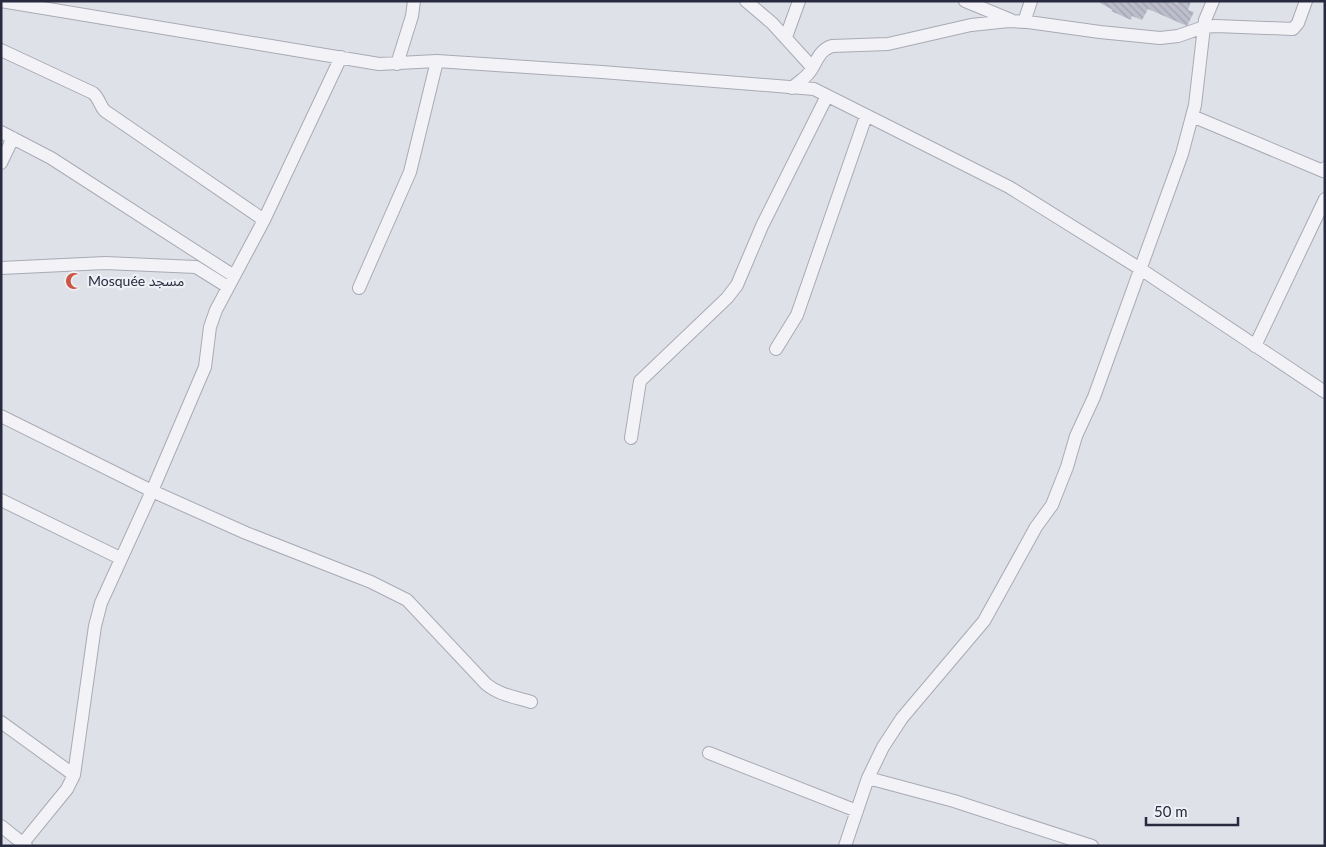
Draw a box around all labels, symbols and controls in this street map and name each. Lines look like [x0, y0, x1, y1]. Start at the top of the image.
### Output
mosque icon: Mosquée مسجد [64, 271, 84, 291]
place label: Mosquée مسجد [88, 272, 184, 289]
scale bar [1146, 794, 1238, 826]
text: 50 m [1154, 802, 1188, 820]

